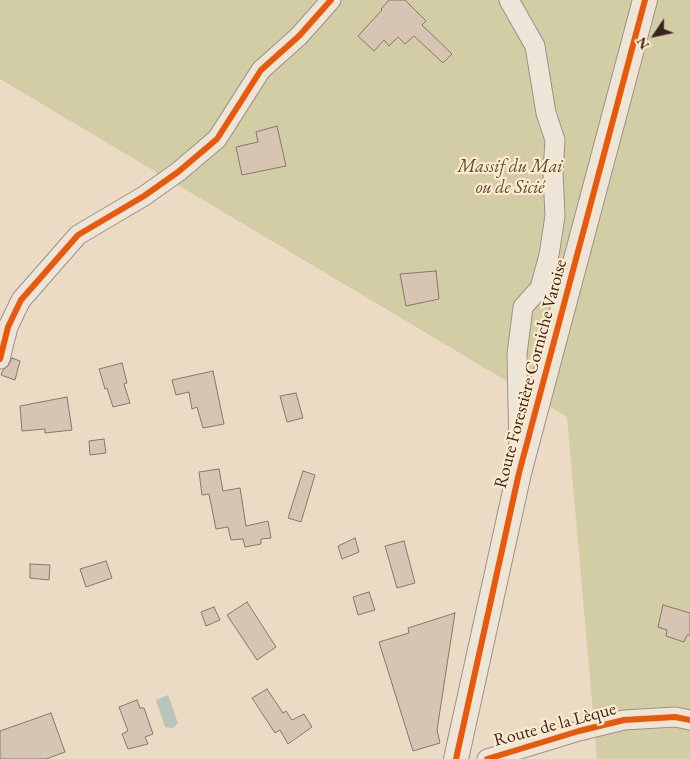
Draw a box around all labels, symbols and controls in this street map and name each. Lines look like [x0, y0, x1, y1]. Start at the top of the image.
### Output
north arrow [630, 10, 680, 60]
text: N [632, 34, 653, 53]
park label: Massif du Mai ou de Sicié [458, 156, 562, 198]
street label: Route Forestière Corniche Varoise [490, 257, 572, 491]
street label: Route de la Lèque [492, 698, 618, 752]

